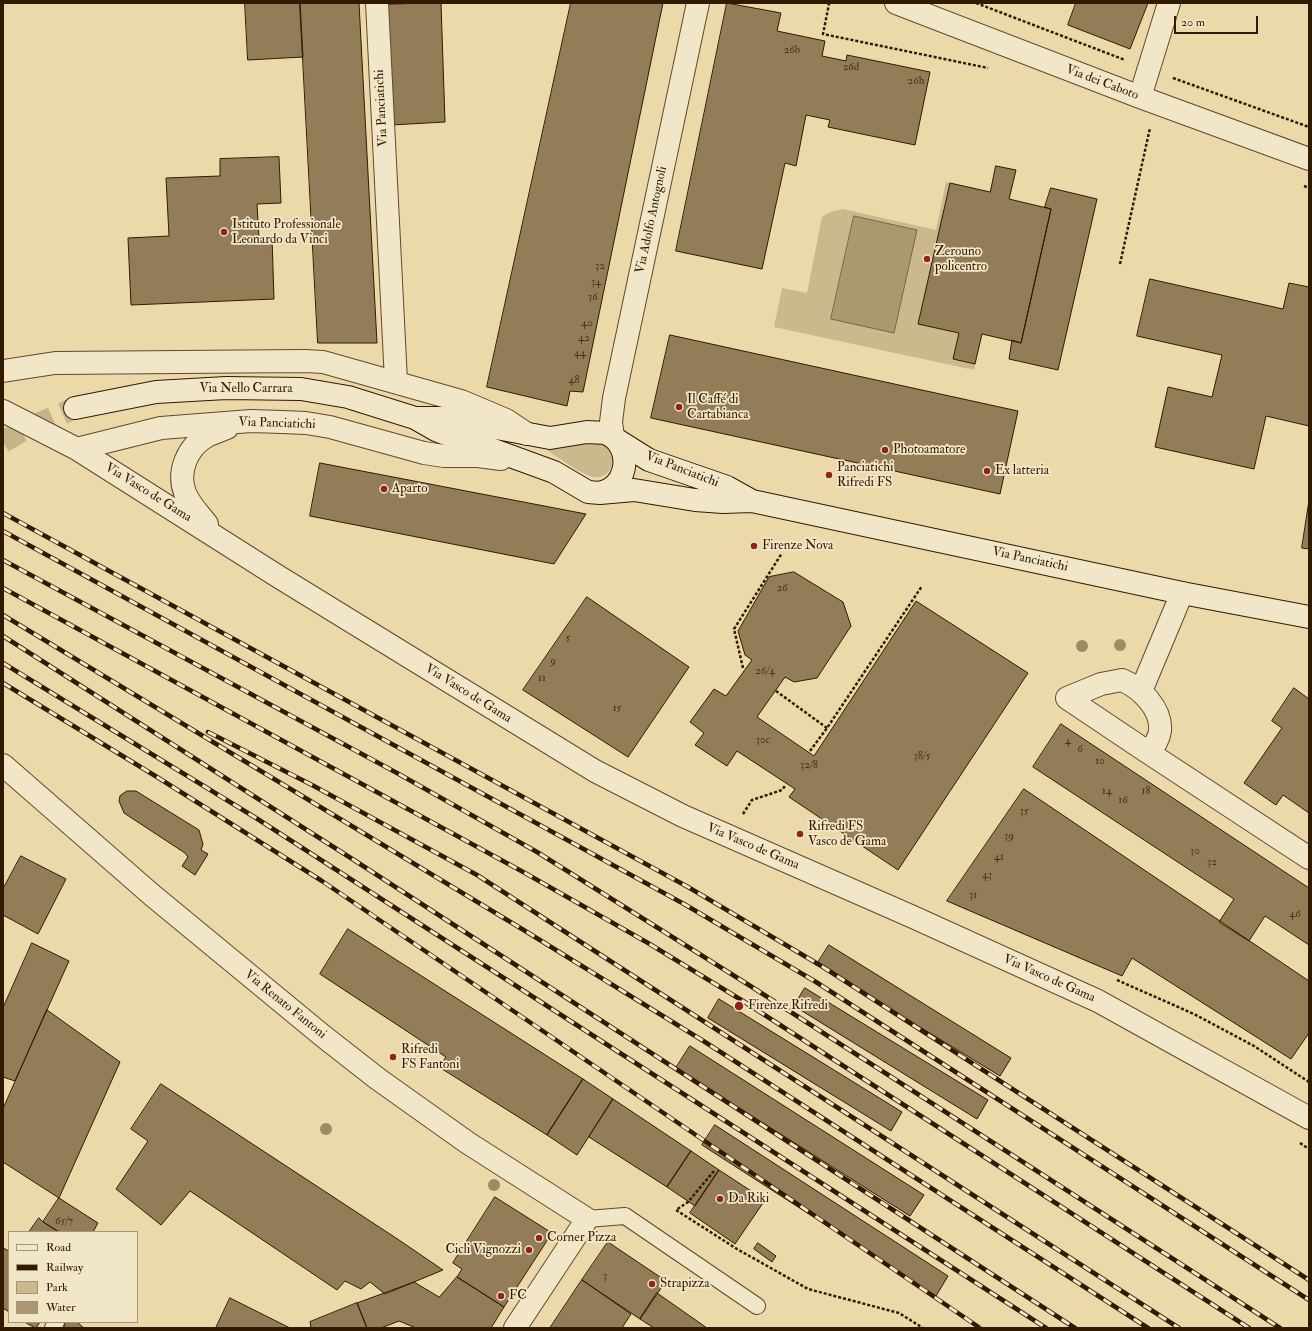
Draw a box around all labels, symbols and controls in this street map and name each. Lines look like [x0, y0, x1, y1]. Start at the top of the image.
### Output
scale bar [1176, 8, 1260, 34]
text: 20 m [1181, 15, 1205, 30]
house number: 26b [784, 44, 800, 58]
house number: 26d [843, 61, 859, 75]
street label: Via dei Caboto [1063, 62, 1141, 104]
street label: Via Panciatichi [372, 69, 392, 147]
house number: 26h [908, 75, 924, 89]
street label: Via Adolfo Antognoli [633, 165, 671, 275]
place label: Istituto Professionale Leonardo da Vinci [232, 217, 341, 248]
marker: Istituto Professionale Leonardo da Vinci [219, 227, 229, 237]
place label: Zerouno policentro [935, 244, 987, 275]
marker: Zerouno policentro [922, 254, 932, 264]
house number: 32 [595, 260, 605, 274]
house number: 34 [591, 276, 601, 290]
house number: 36 [588, 291, 598, 305]
house number: 40 [581, 317, 593, 331]
house number: 42 [578, 332, 590, 346]
house number: 44 [574, 347, 586, 361]
house number: 48 [568, 374, 580, 388]
street label: Via Nello Carrara [199, 381, 293, 397]
place label: Il Caffé di Cartabianca [687, 392, 749, 423]
marker: Il Caffé di Cartabianca [674, 402, 684, 412]
street label: Via Panciatichi [238, 415, 316, 433]
place label: Photoamatore [893, 442, 966, 458]
marker: Photoamatore [880, 445, 890, 455]
street label: Via Panciatichi [643, 449, 721, 491]
street label: Via Vasco de Gama [102, 460, 194, 526]
place label: Panciatichi Rifredi FS [837, 460, 893, 491]
place label: Ex latteria [995, 463, 1049, 479]
marker: Ex latteria [982, 466, 992, 476]
marker: Panciatichi Rifredi FS [824, 470, 834, 480]
place label: Aparto [392, 481, 427, 497]
marker: Aparto [379, 484, 389, 494]
place label: Firenze Nova [762, 538, 833, 554]
marker: Firenze Nova [749, 541, 759, 551]
street label: Via Panciatichi [991, 544, 1069, 576]
house number: 26 [776, 582, 788, 596]
house number: 5 [566, 632, 570, 646]
house number: 9 [550, 655, 556, 669]
street label: Via Vasco de Gama [422, 661, 514, 727]
house number: 26/4 [755, 665, 775, 679]
house number: 11 [538, 672, 546, 686]
house number: 15 [613, 702, 621, 716]
house number: 30c [756, 734, 770, 748]
house number: 4 [1065, 735, 1071, 749]
house number: 6 [1077, 743, 1083, 757]
house number: 38/5 [913, 750, 931, 764]
house number: 10 [1095, 755, 1105, 769]
house number: 32/8 [800, 759, 818, 773]
house number: 14 [1102, 785, 1112, 799]
house number: 18 [1141, 785, 1151, 799]
house number: 16 [1118, 794, 1128, 808]
house number: 35 [1019, 805, 1029, 819]
place label: Rifredi FS Vasco de Gama [808, 819, 886, 850]
street label: Via Vasco de Gama [704, 820, 802, 874]
marker: Rifredi FS Vasco de Gama [795, 829, 805, 839]
house number: 39 [1004, 830, 1014, 844]
house number: 30 [1190, 845, 1200, 859]
house number: 41 [994, 851, 1004, 865]
house number: 32 [1207, 856, 1217, 870]
house number: 43 [982, 869, 992, 883]
house number: 31 [969, 889, 977, 903]
house number: 46 [1289, 908, 1301, 922]
street label: Via Vasco de Gama [1001, 952, 1097, 1006]
street label: Via Renato Fantoni [241, 967, 329, 1043]
place label: Firenze Rifredi [748, 998, 828, 1014]
marker: Firenze Rifredi [733, 1000, 745, 1012]
place label: Rifredi FS Fantoni [401, 1042, 459, 1073]
marker: Rifredi FS Fantoni [388, 1052, 398, 1062]
place label: Da Riki [728, 1191, 769, 1207]
marker: Da Riki [715, 1194, 725, 1204]
house number: 65/7 [55, 1215, 73, 1229]
place label: Corner Pizza [547, 1230, 616, 1246]
legend [8, 1231, 138, 1323]
marker: Corner Pizza [534, 1233, 544, 1243]
text: Road [46, 1240, 71, 1255]
place label: Cicli Vignozzi [445, 1242, 521, 1258]
marker: Cicli Vignozzi [524, 1245, 534, 1255]
text: Railway [46, 1260, 83, 1275]
house number: 3 [603, 1270, 607, 1284]
place label: Strapizza [660, 1276, 710, 1292]
marker: Strapizza [647, 1279, 657, 1289]
text: Park [46, 1280, 68, 1295]
place label: FC [509, 1288, 527, 1304]
marker: FC [496, 1291, 506, 1301]
text: Water [46, 1300, 75, 1315]

